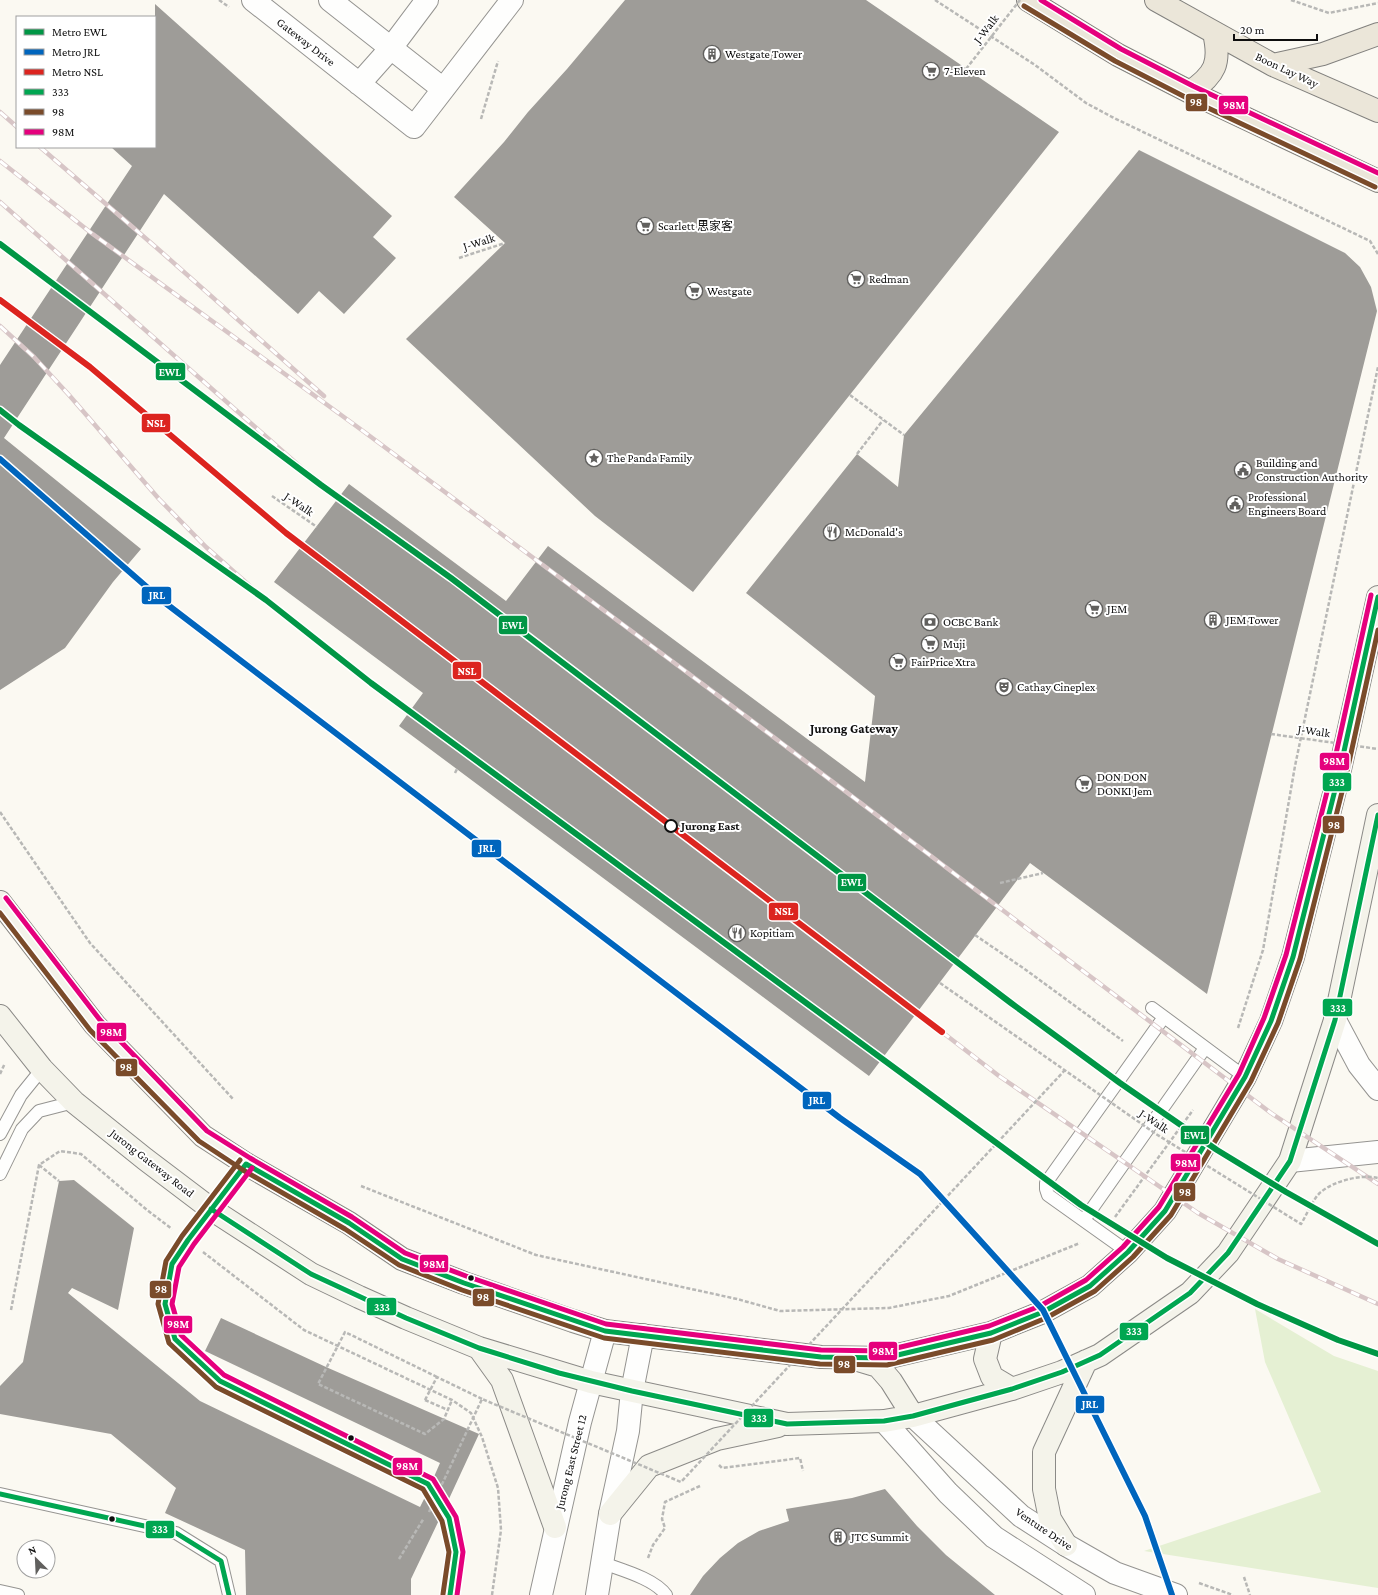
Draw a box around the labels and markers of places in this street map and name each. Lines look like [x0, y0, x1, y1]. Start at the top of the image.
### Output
building icon: Westgate Tower [702, 44, 722, 64]
place label: Westgate Tower [725, 47, 803, 61]
supermarket icon: 7-Eleven [921, 61, 941, 81]
place label: 7-Eleven [944, 64, 986, 78]
supermarket icon: Scarlett 思家客 [635, 216, 655, 236]
place label: Scarlett 思家客 [658, 219, 733, 233]
supermarket icon: Redman [846, 269, 866, 289]
place label: Redman [869, 272, 909, 286]
supermarket icon: Westgate [684, 281, 704, 301]
place label: Westgate [707, 284, 752, 298]
place icon: The Panda Family [584, 448, 604, 468]
place label: The Panda Family [607, 451, 693, 465]
place label: Building and Construction Authority [1256, 456, 1368, 484]
public building icon: Building and Construction Authority [1233, 460, 1253, 480]
place label: Professional Engineers Board [1248, 490, 1327, 518]
public building icon: Professional Engineers Board [1225, 494, 1245, 514]
restaurant icon: McDonald's [822, 522, 842, 542]
place label: McDonald's [845, 525, 903, 539]
supermarket icon: JEM [1084, 599, 1104, 619]
place label: JEM [1106, 602, 1127, 616]
building icon: JEM Tower [1203, 610, 1223, 630]
bank icon: OCBC Bank [920, 612, 940, 632]
place label: JEM Tower [1225, 613, 1279, 627]
place label: OCBC Bank [943, 615, 999, 629]
supermarket icon: Muji [920, 634, 940, 654]
place label: Muji [943, 637, 965, 651]
supermarket icon: FairPrice Xtra [888, 652, 908, 672]
place label: FairPrice Xtra [911, 655, 976, 669]
theatre icon: Cathay Cineplex [994, 677, 1014, 697]
place label: Cathay Cineplex [1017, 680, 1096, 694]
place label: DON DON DONKI Jem [1097, 770, 1153, 798]
supermarket icon: DON DON DONKI Jem [1074, 774, 1094, 794]
marker: Jurong East [664, 819, 678, 833]
place label: Jurong East [679, 819, 740, 833]
restaurant icon: Kopitiam [727, 923, 747, 943]
place label: Kopitiam [750, 926, 795, 940]
unlabelled marker [466, 1273, 476, 1283]
unlabelled marker [346, 1433, 356, 1443]
unlabelled marker [107, 1514, 117, 1524]
building icon: JTC Summit [828, 1527, 848, 1547]
place label: JTC Summit [850, 1530, 910, 1544]

